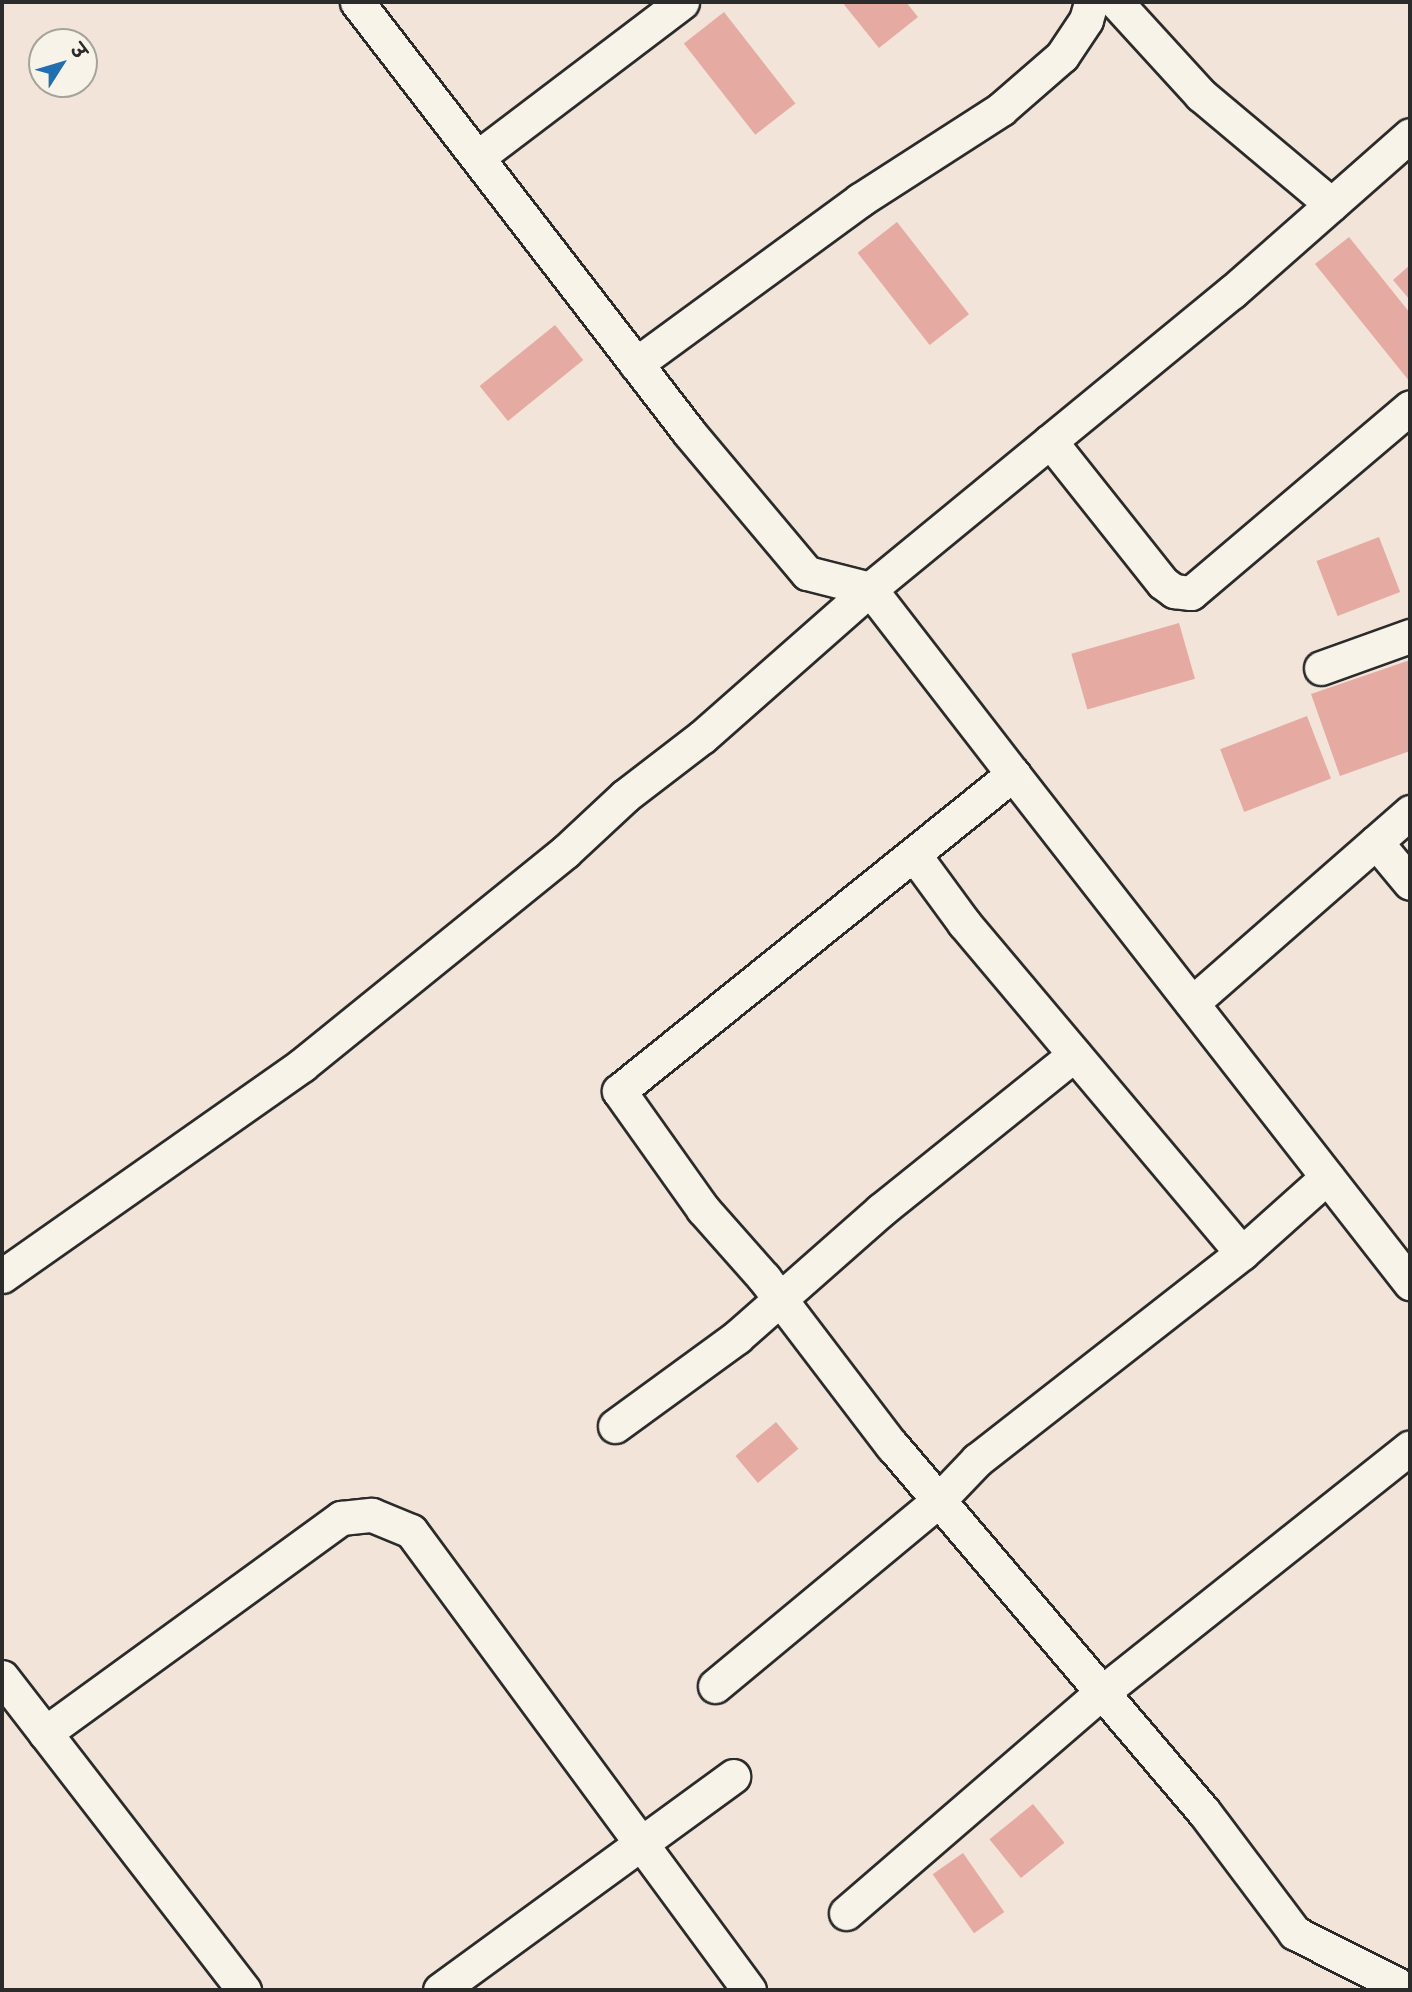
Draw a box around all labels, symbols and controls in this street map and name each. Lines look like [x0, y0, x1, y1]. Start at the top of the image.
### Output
north arrow [28, 28, 98, 98]
text: उ [65, 39, 92, 64]

